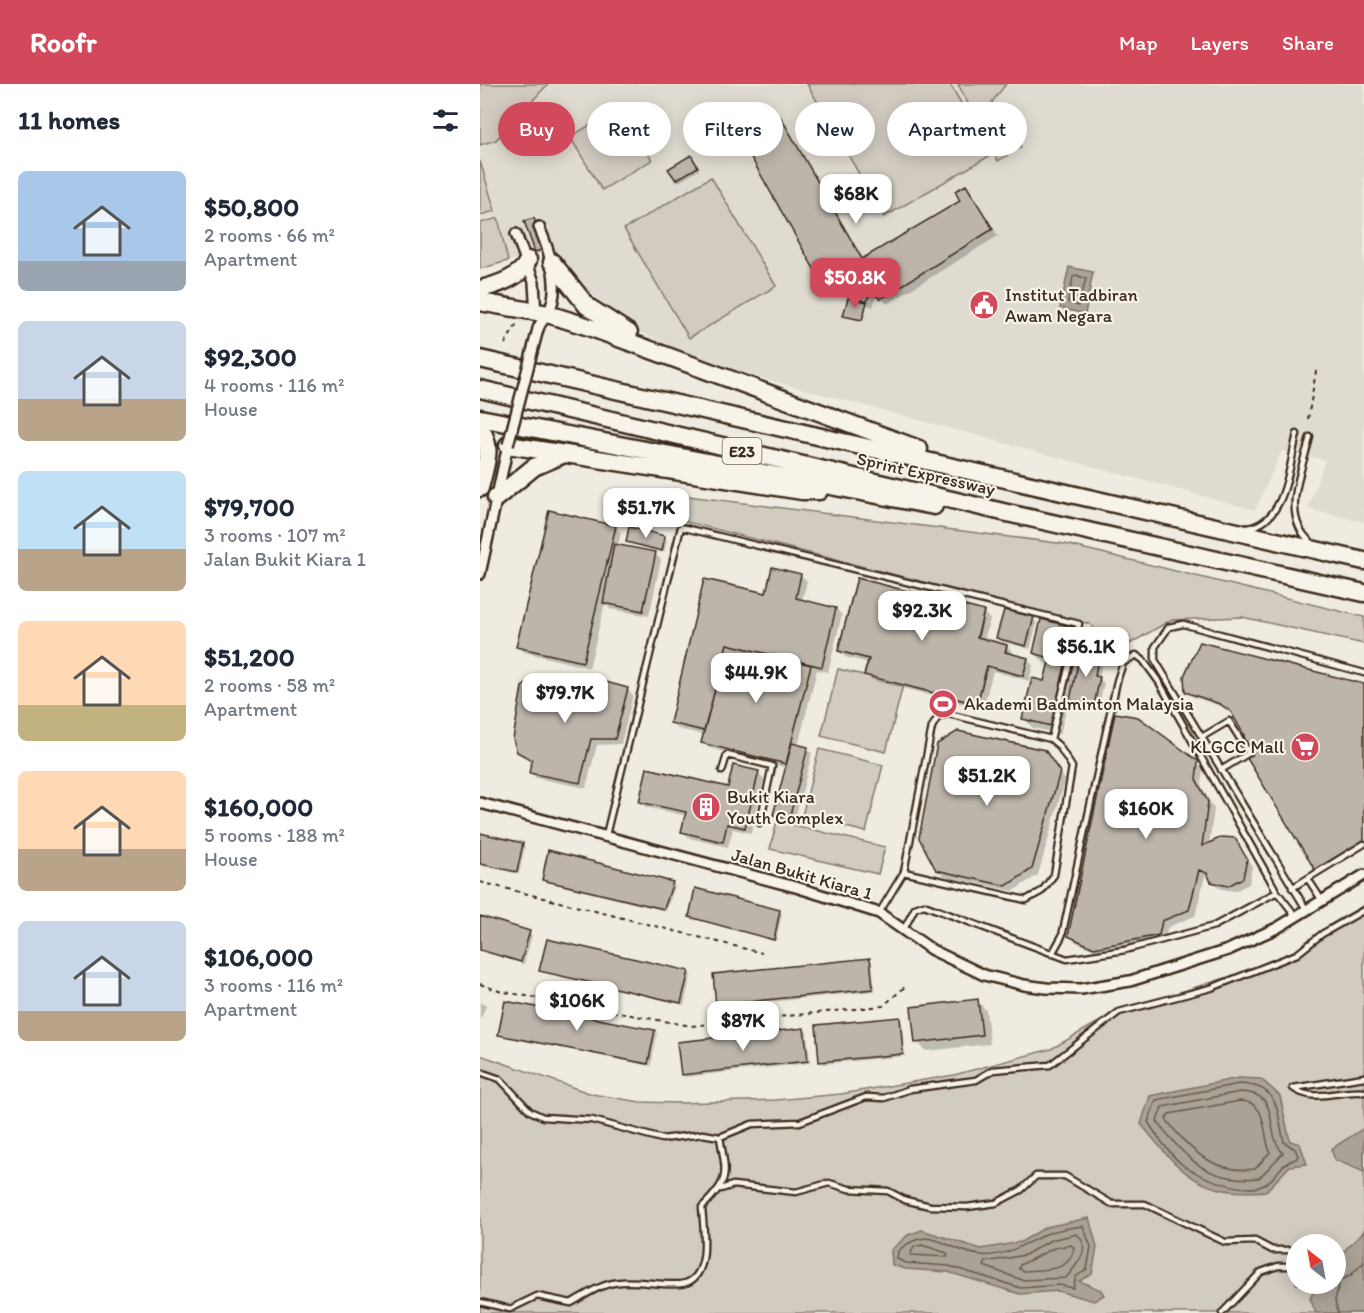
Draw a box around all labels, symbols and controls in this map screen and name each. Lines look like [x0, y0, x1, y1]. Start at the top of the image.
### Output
text: Roofr [30, 25, 96, 59]
text: Map [1119, 30, 1158, 55]
text: Layers [1191, 30, 1249, 55]
text: Share [1282, 30, 1334, 55]
chip: Buy [498, 102, 575, 156]
chip: Rent [587, 102, 671, 156]
chip: Filters [683, 102, 783, 156]
chip: New [795, 102, 875, 156]
chip: Apartment [887, 102, 1027, 156]
text: 11 homes [18, 104, 120, 136]
icon: filters [429, 104, 462, 137]
pin: $68K [820, 174, 892, 225]
text: $68K [834, 181, 878, 205]
text: $50,800 [204, 191, 299, 223]
icon: home [66, 195, 138, 267]
text: 2 rooms · 66 m² [204, 223, 335, 247]
text: Apartment [204, 247, 297, 271]
pin: $50.8K [806, 258, 904, 309]
text: $50.8K [824, 265, 886, 289]
place label: Institut Tadbiran Awam Negara [1005, 284, 1138, 327]
public building icon: Institut Tadbiran Awam Negara [968, 289, 1000, 321]
text: $92,300 [204, 341, 297, 373]
icon: home [66, 345, 138, 417]
text: 4 rooms · 116 m² [204, 373, 344, 397]
text: House [204, 397, 258, 421]
road number: E23 [722, 438, 762, 464]
street label: Sprint Expressway [855, 447, 998, 501]
pin: $51.7K [597, 488, 695, 539]
text: $79,700 [204, 491, 295, 523]
icon: home [66, 495, 138, 567]
text: $51.7K [617, 495, 675, 519]
text: 3 rooms · 107 m² [204, 523, 346, 547]
text: Jalan Bukit Kiara 1 [204, 547, 366, 571]
pin: $92.3K [873, 591, 971, 642]
text: $92.3K [892, 598, 952, 622]
pin: $56.1K [1037, 627, 1135, 678]
text: $56.1K [1057, 634, 1115, 658]
text: $51,200 [204, 641, 295, 673]
icon: home [66, 645, 138, 717]
pin: $44.9K [707, 653, 805, 704]
text: $44.9K [725, 660, 787, 684]
text: 2 rooms · 58 m² [204, 673, 335, 697]
pin: $79.7K [516, 673, 614, 724]
text: $79.7K [536, 680, 594, 704]
sports icon: Akademi Badminton Malaysia [927, 688, 959, 720]
place label: Akademi Badminton Malaysia [964, 693, 1194, 715]
text: Apartment [204, 697, 297, 721]
supermarket icon: KLGCC Mall [1289, 731, 1321, 763]
place label: KLGCC Mall [1190, 736, 1284, 758]
pin: $51.2K [938, 756, 1036, 807]
text: $51.2K [958, 763, 1016, 787]
place label: Bukit Kiara Youth Complex [727, 786, 843, 829]
pin: $160K [1104, 789, 1188, 840]
text: $160,000 [204, 791, 313, 823]
building icon: Bukit Kiara Youth Complex [690, 791, 722, 823]
icon: home [66, 795, 138, 867]
text: $160K [1118, 796, 1174, 820]
text: 5 rooms · 188 m² [204, 823, 345, 847]
street label: Jalan Bukit Kiara 1 [729, 843, 875, 905]
text: House [204, 847, 258, 871]
text: $106,000 [204, 941, 313, 973]
icon: home [66, 945, 138, 1017]
text: 3 rooms · 116 m² [204, 973, 343, 997]
pin: $106K [535, 981, 619, 1032]
text: $106K [549, 988, 605, 1012]
text: Apartment [204, 997, 297, 1021]
pin: $87K [707, 1001, 779, 1052]
text: $87K [721, 1008, 765, 1032]
north arrow [1286, 1234, 1346, 1294]
map controls [1286, 1234, 1346, 1294]

